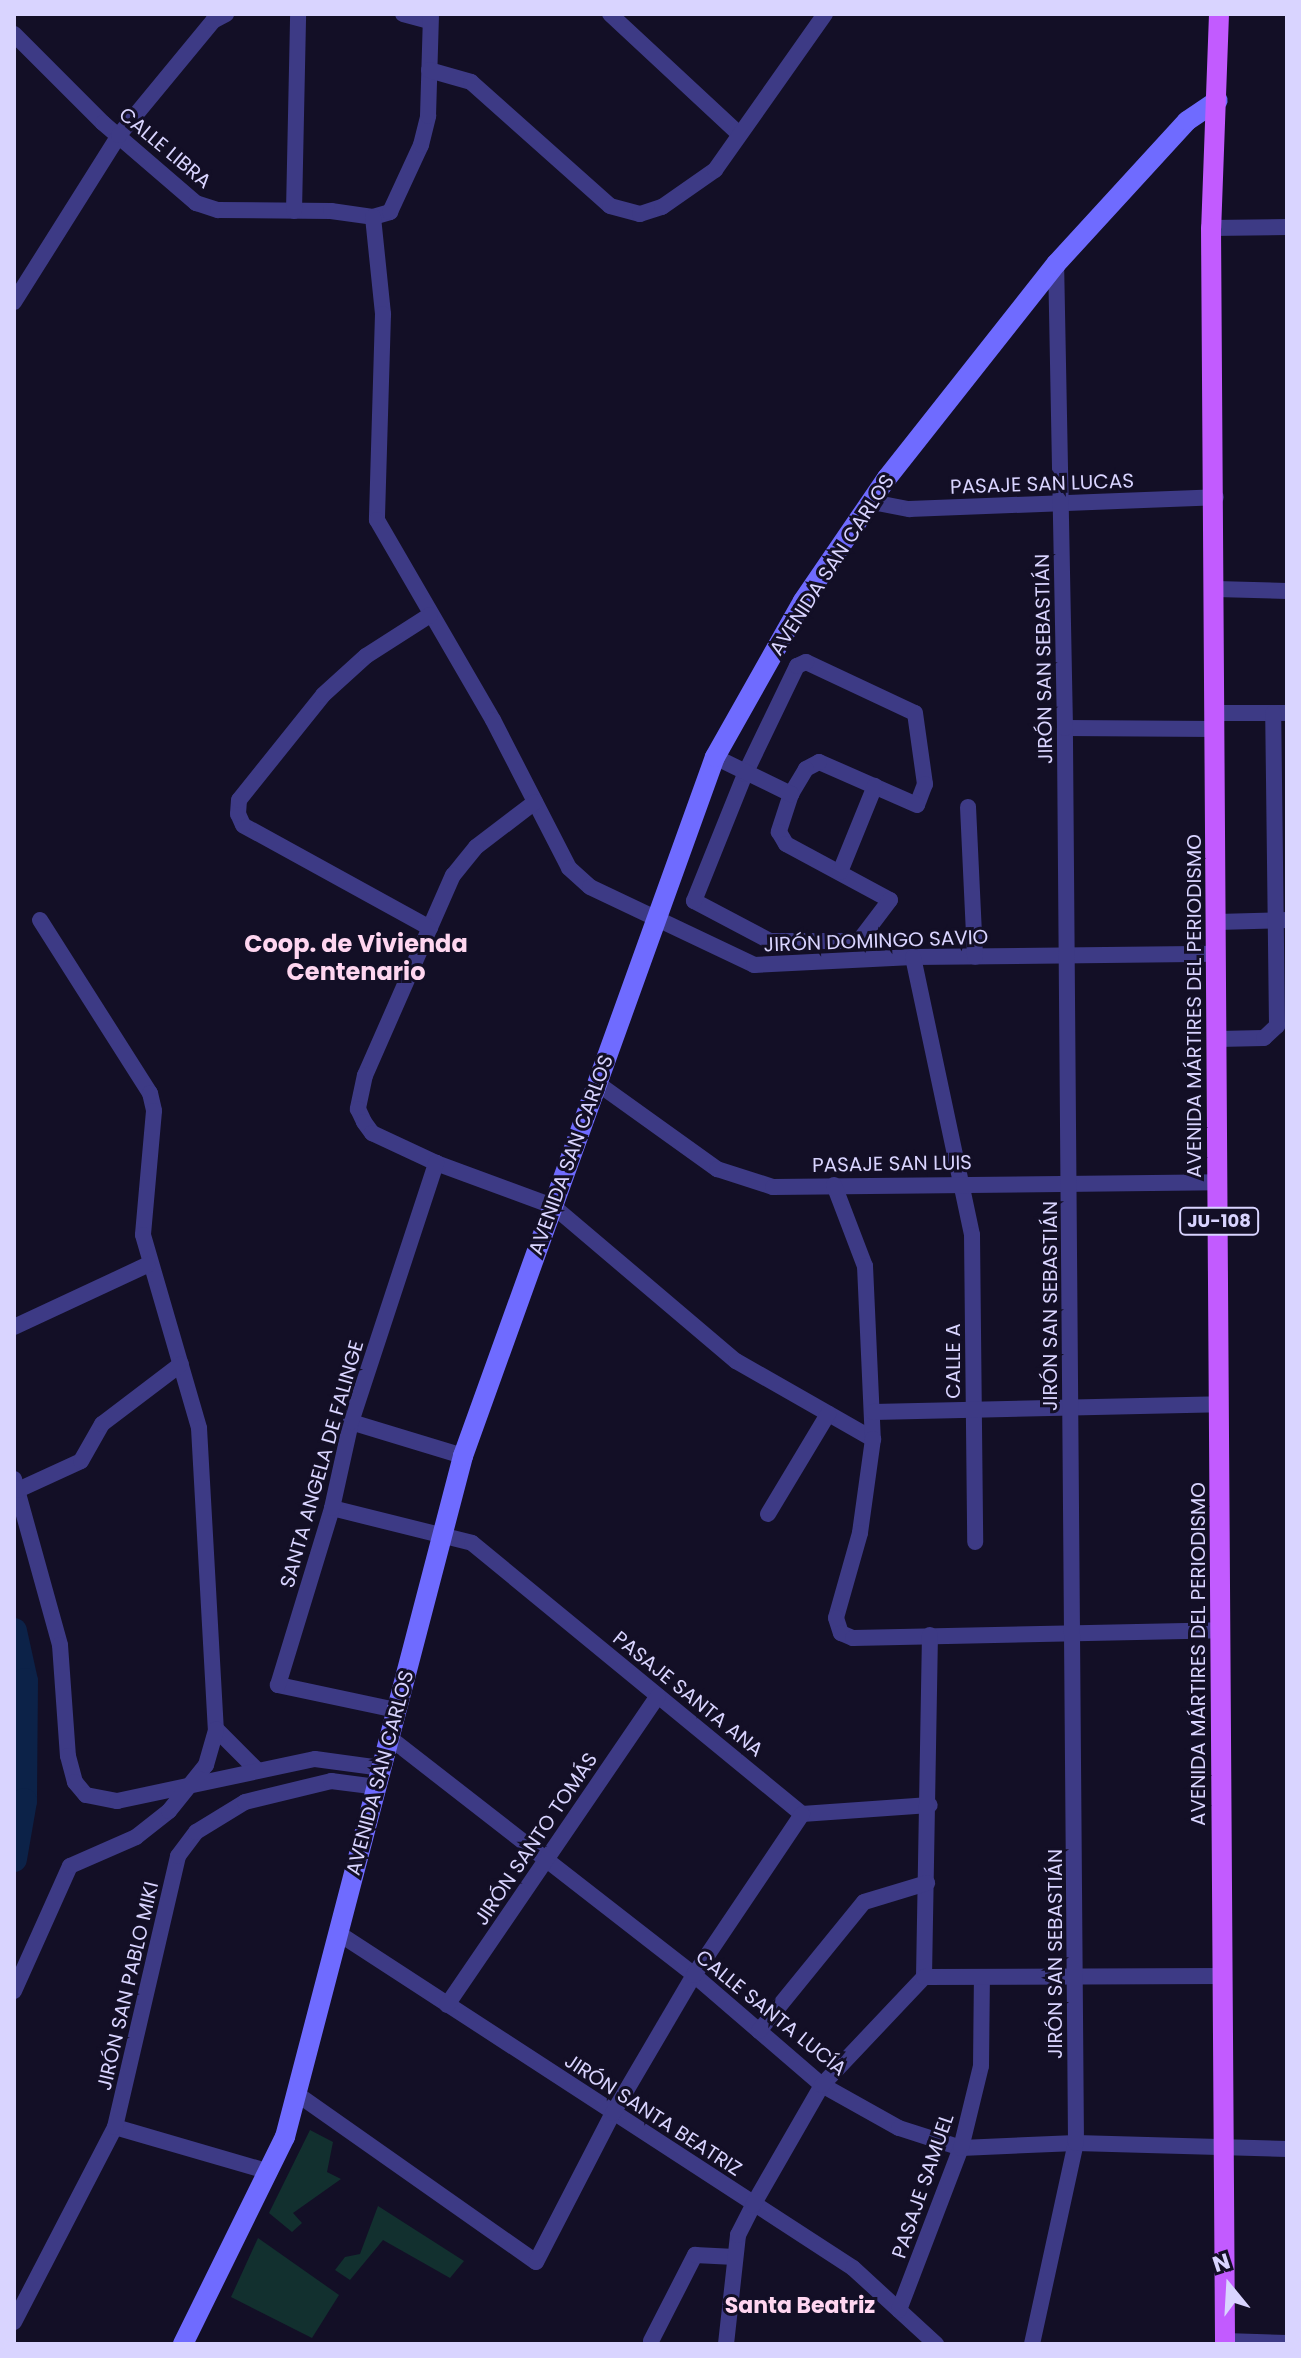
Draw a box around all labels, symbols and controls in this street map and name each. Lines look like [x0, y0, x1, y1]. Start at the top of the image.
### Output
street label: CALLE LIBRA [114, 102, 216, 194]
street label: PASAJE SAN LUCAS [950, 469, 1134, 499]
street label: AVENIDA SAN CARLOS [764, 470, 900, 660]
street label: JIRÓN SAN SEBASTIÁN [1030, 554, 1058, 764]
street label: AVENIDA MÁRTIRES DEL PERIODISMO [1182, 834, 1206, 1178]
street label: JIRÓN DOMINGO SAVIO [763, 925, 989, 957]
district label: Coop. de Vivienda Centenario [244, 930, 468, 986]
street label: AVENIDA SAN CARLOS [524, 1052, 618, 1258]
street label: PASAJE SAN LUIS [812, 1151, 972, 1177]
street label: JIRÓN SAN SEBASTIÁN [1038, 1201, 1062, 1411]
road number: JU-108 [1179, 1207, 1259, 1235]
street label: CALLE A [941, 1323, 965, 1399]
street label: SANTA ANGELA DE FALINGE [275, 1337, 369, 1591]
street label: AVENIDA MÁRTIRES DEL PERIODISMO [1186, 1482, 1210, 1826]
street label: PASAJE SANTA ANA [608, 1626, 768, 1762]
street label: AVENIDA SAN CARLOS [341, 1668, 419, 1878]
street label: JIRÓN SANTO TOMÁS [469, 1748, 603, 1930]
street label: JIRÓN SAN SEBASTIÁN [1043, 1849, 1067, 2059]
street label: JIRÓN SAN PABLO MIKI [92, 1879, 164, 2093]
street label: CALLE SANTA LUCÍA [691, 1945, 851, 2081]
street label: JIRÓN SANTA BEATRIZ [560, 2049, 746, 2181]
street label: PASAJE SAMUEL [887, 2111, 959, 2261]
text: N [1209, 2245, 1234, 2280]
north arrow [1189, 2246, 1269, 2326]
district label: Santa Beatriz [725, 2293, 875, 2319]

